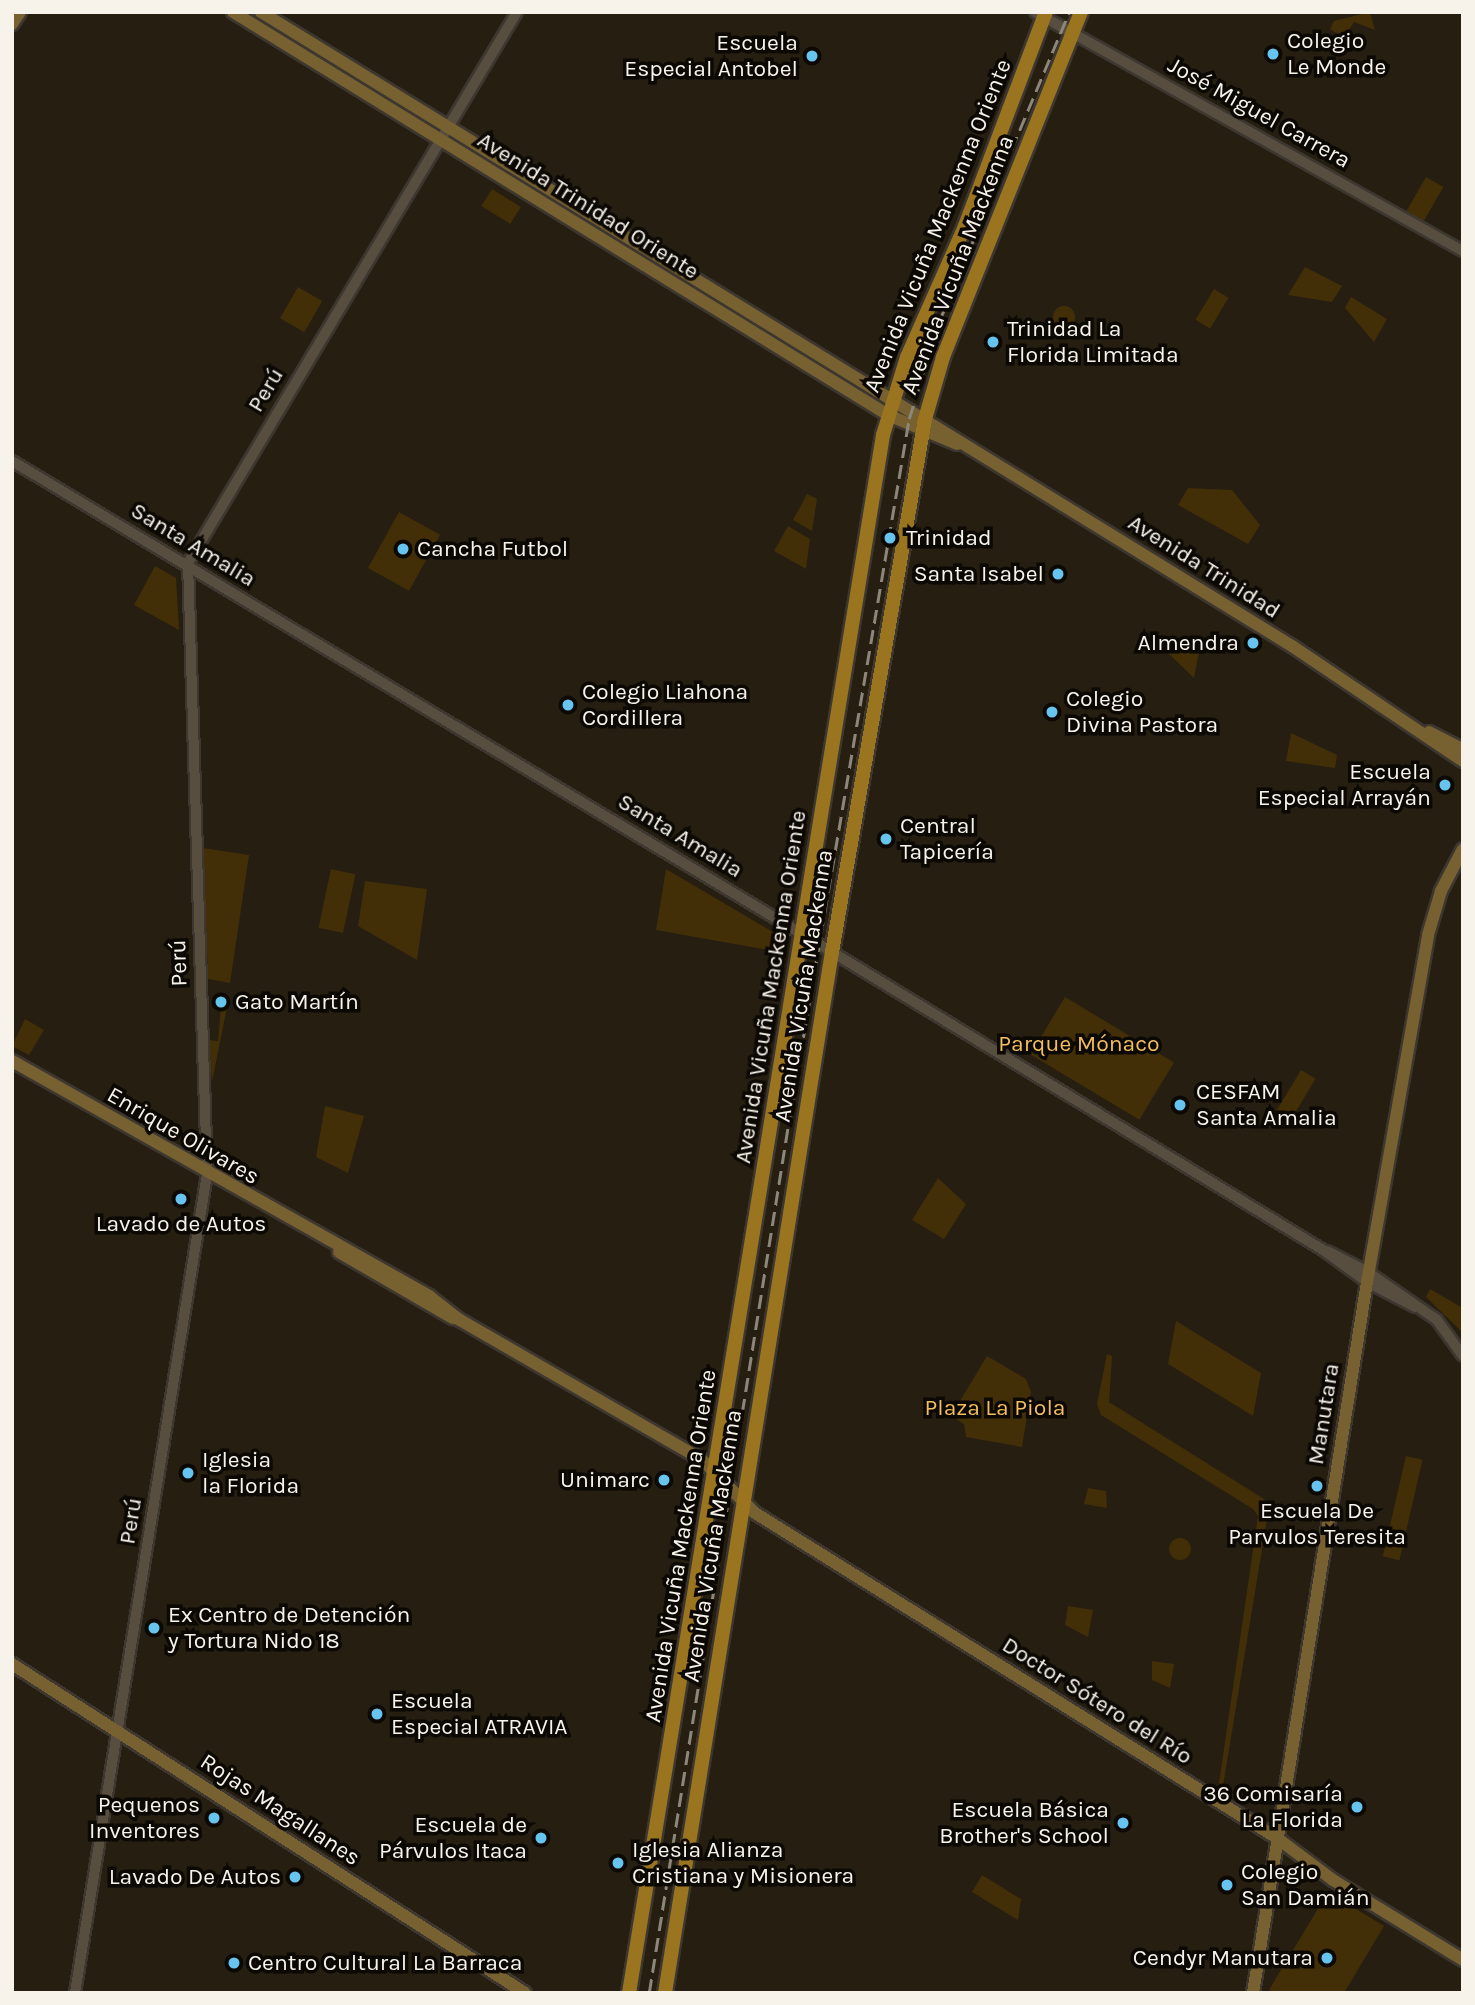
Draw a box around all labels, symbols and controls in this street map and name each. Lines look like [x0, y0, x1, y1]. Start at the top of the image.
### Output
place label: Colegio Le Monde [1287, 27, 1386, 81]
place label: Escuela Especial Antobel [624, 29, 798, 83]
marker: Colegio Le Monde [1265, 46, 1281, 62]
marker: Escuela Especial Antobel [804, 48, 820, 64]
street label: José Miguel Carrera [1163, 51, 1355, 175]
street label: Avenida Vicuña Mackenna Oriente [858, 55, 1018, 397]
street label: Avenida Trinidad Oriente [472, 127, 704, 285]
street label: Avenida Vicuña Mackenna [896, 132, 1020, 398]
place label: Trinidad La Florida Limitada [1007, 315, 1179, 369]
marker: Trinidad La Florida Limitada [985, 334, 1001, 350]
street label: Perú [242, 363, 290, 417]
street label: Santa Amalia [126, 497, 260, 593]
street label: Avenida Trinidad [1123, 509, 1285, 625]
place label: Trinidad [906, 524, 992, 552]
marker: Trinidad [880, 528, 900, 548]
place label: Cancha Futbol [417, 535, 568, 563]
marker: Cancha Futbol [395, 541, 411, 557]
place label: Santa Isabel [914, 560, 1044, 588]
marker: Santa Isabel [1050, 566, 1066, 582]
place label: Almendra [1138, 629, 1239, 657]
marker: Almendra [1245, 635, 1261, 651]
place label: Colegio Liahona Cordillera [582, 678, 748, 732]
place label: Colegio Divina Pastora [1066, 685, 1218, 739]
marker: Colegio Liahona Cordillera [560, 697, 576, 713]
marker: Colegio Divina Pastora [1044, 704, 1060, 720]
place label: Escuela Especial Arrayán [1258, 758, 1431, 812]
marker: Escuela Especial Arrayán [1437, 777, 1453, 793]
street label: Santa Amalia [613, 788, 747, 884]
street label: Avenida Vicuña Mackenna Oriente [729, 809, 813, 1165]
place label: Central Tapicería [900, 812, 994, 866]
marker: Central Tapicería [878, 831, 894, 847]
street label: Avenida Vicuña Mackenna [769, 848, 839, 1124]
street label: Perú [164, 939, 194, 987]
place label: Gato Martín [235, 988, 359, 1016]
marker: Gato Martín [213, 994, 229, 1010]
park label: Parque Mónaco [998, 1030, 1160, 1058]
place label: CESFAM Santa Amalia [1196, 1078, 1337, 1132]
street label: Enrique Olivares [102, 1081, 264, 1191]
marker: CESFAM Santa Amalia [1170, 1095, 1190, 1115]
marker: Lavado de Autos [173, 1191, 189, 1207]
place label: Lavado de Autos [96, 1210, 266, 1238]
street label: Manutara [1302, 1361, 1346, 1467]
street label: Avenida Vicuña Mackenna Oriente [639, 1368, 723, 1724]
park label: Plaza La Piola [924, 1394, 1066, 1422]
street label: Avenida Vicuña Mackenna [678, 1408, 748, 1684]
place label: Iglesia la Florida [202, 1446, 299, 1500]
marker: Iglesia la Florida [180, 1465, 196, 1481]
place label: Unimarc [560, 1466, 650, 1494]
marker: Unimarc [656, 1472, 672, 1488]
marker: Escuela De Parvulos Teresita [1309, 1478, 1325, 1494]
street label: Perú [114, 1496, 148, 1546]
place label: Escuela De Parvulos Teresita [1228, 1497, 1406, 1551]
place label: Ex Centro de Detención y Tortura Nido 18 [168, 1601, 410, 1655]
marker: Ex Centro de Detención y Tortura Nido 18 [146, 1620, 162, 1636]
street label: Doctor Sótero del Río [997, 1631, 1197, 1771]
place label: Escuela Especial ATRAVIA [391, 1687, 568, 1741]
marker: Escuela Especial ATRAVIA [369, 1706, 385, 1722]
street label: Rojas Magallanes [195, 1748, 365, 1872]
place label: 36 Comisaría La Florida [1203, 1780, 1343, 1834]
place label: Pequenos Inventores [89, 1791, 200, 1845]
place label: Escuela Básica Brother's School [939, 1796, 1109, 1850]
marker: 36 Comisaría La Florida [1349, 1799, 1365, 1815]
marker: Pequenos Inventores [206, 1810, 222, 1826]
place label: Escuela de Párvulos Itaca [379, 1811, 527, 1865]
marker: Escuela Básica Brother's School [1115, 1815, 1131, 1831]
marker: Escuela de Párvulos Itaca [533, 1830, 549, 1846]
place label: Iglesia Alianza Cristiana y Misionera [632, 1836, 854, 1890]
marker: Iglesia Alianza Cristiana y Misionera [610, 1855, 626, 1871]
place label: Colegio San Damián [1241, 1858, 1370, 1912]
place label: Lavado De Autos [109, 1863, 281, 1891]
marker: Lavado De Autos [287, 1869, 303, 1885]
marker: Colegio San Damián [1219, 1877, 1235, 1893]
place label: Cendyr Manutara [1133, 1944, 1313, 1972]
place label: Centro Cultural La Barraca [248, 1949, 522, 1977]
marker: Cendyr Manutara [1319, 1950, 1335, 1966]
marker: Centro Cultural La Barraca [226, 1955, 242, 1971]

